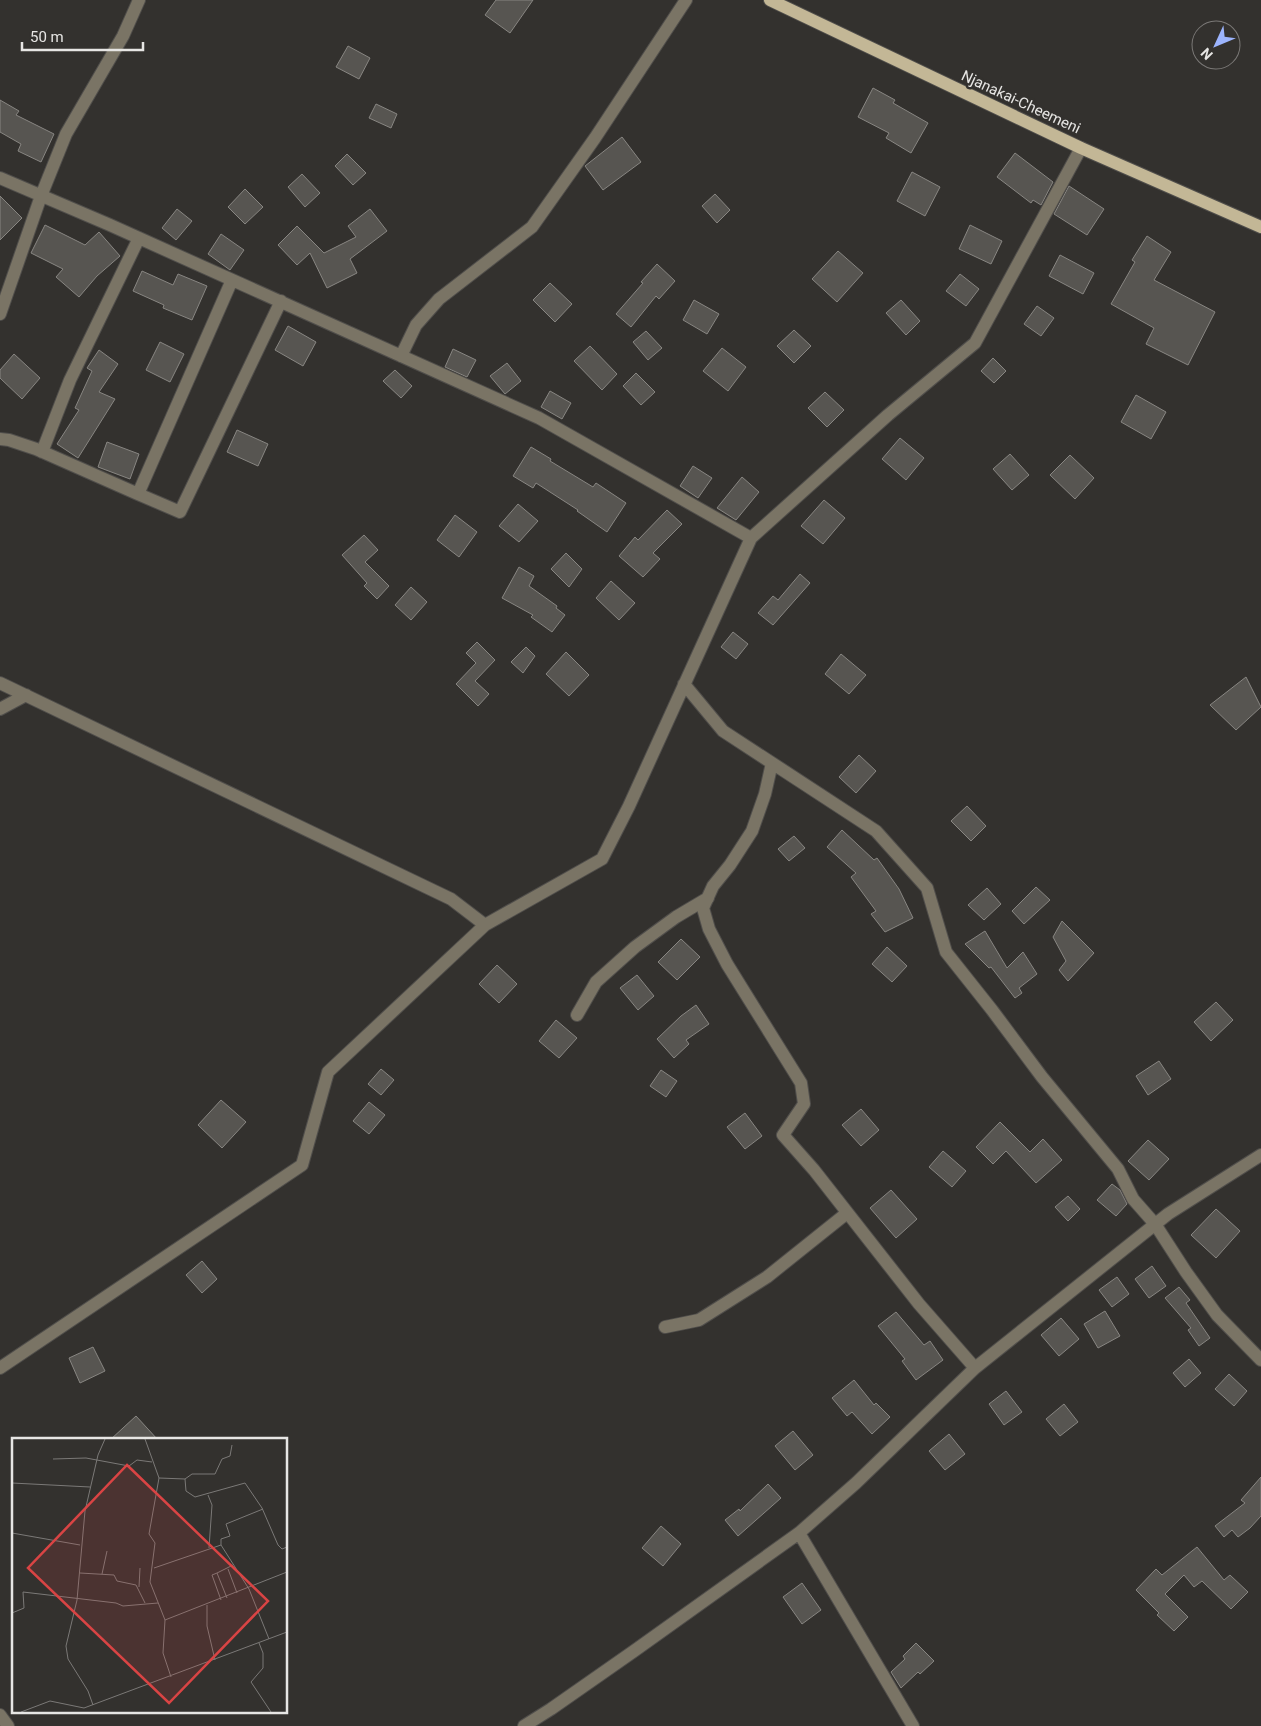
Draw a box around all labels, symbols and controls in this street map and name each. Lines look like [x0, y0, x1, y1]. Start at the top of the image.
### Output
scale bar [22, 20, 144, 52]
north arrow [1191, 20, 1241, 70]
text: 50 m [30, 28, 64, 46]
text: N [1197, 45, 1216, 63]
street label: Njanakai-Cheemeni [959, 66, 1083, 138]
inset map [12, 1438, 288, 1714]

